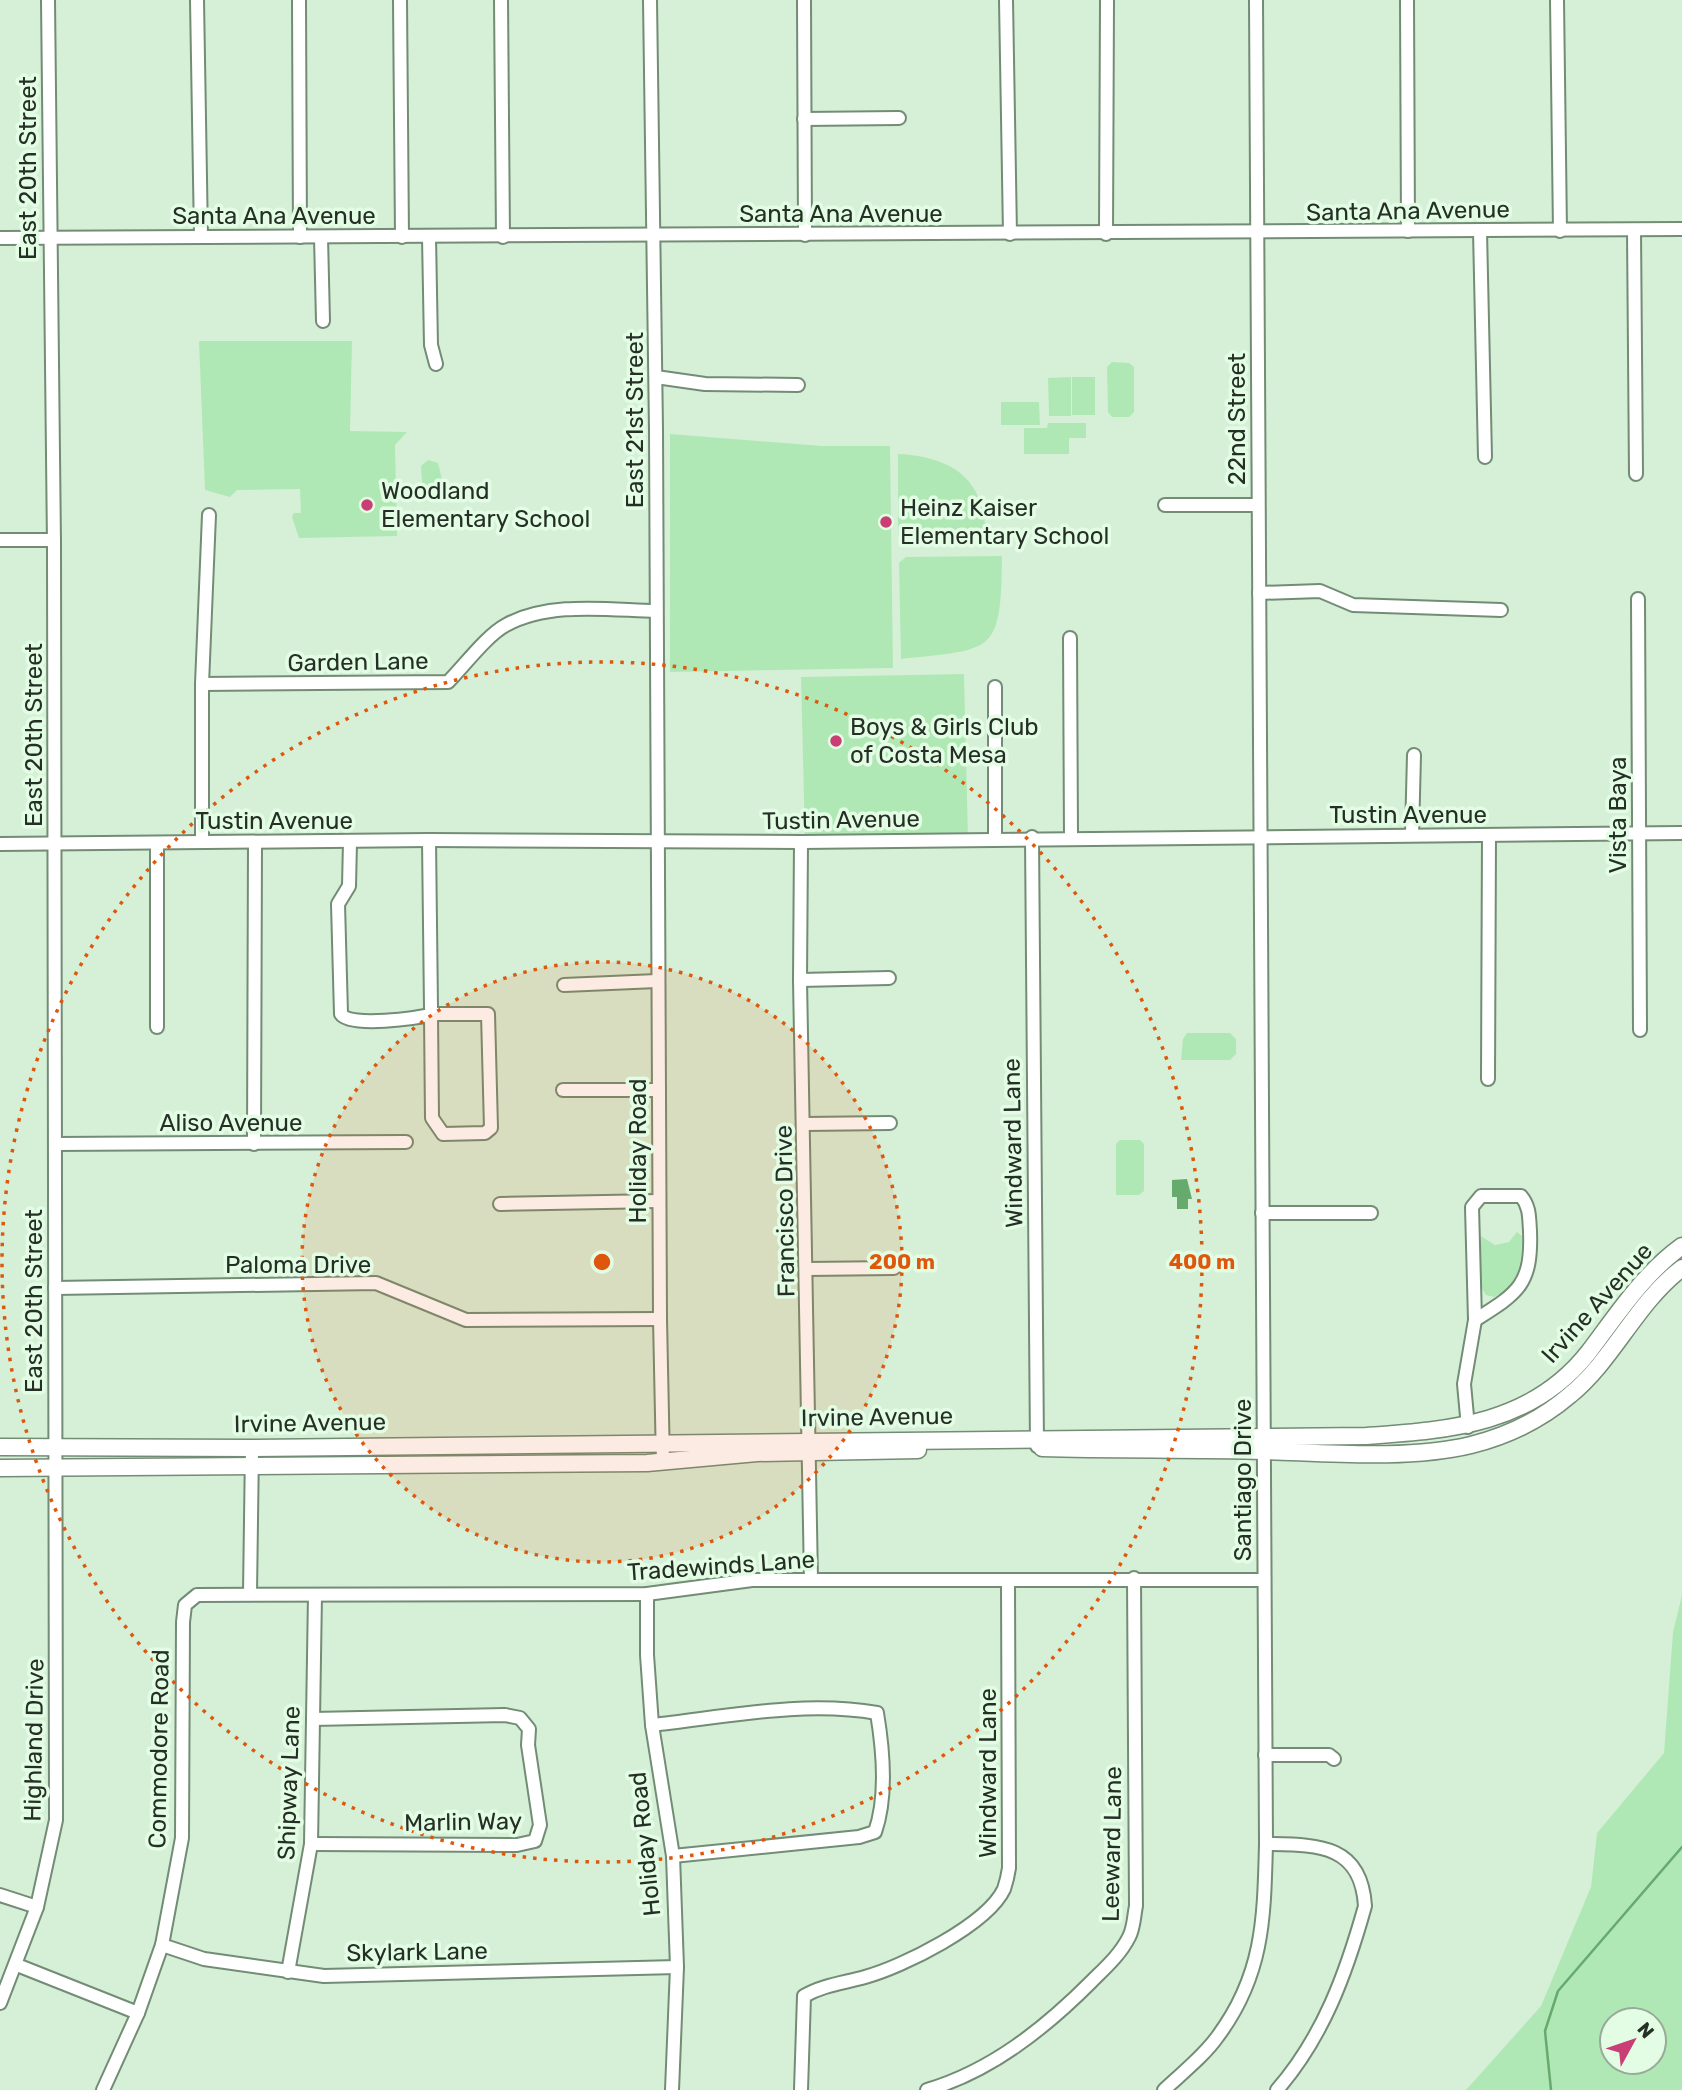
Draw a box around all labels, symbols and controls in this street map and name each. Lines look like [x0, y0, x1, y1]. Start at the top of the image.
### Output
street label: East 20th Street [14, 76, 42, 260]
street label: Santa Ana Avenue [1306, 195, 1510, 227]
street label: Santa Ana Avenue [739, 200, 943, 228]
street label: Santa Ana Avenue [172, 202, 376, 230]
street label: East 21st Street [621, 332, 649, 508]
street label: 22nd Street [1223, 353, 1251, 485]
place label: Woodland Elementary School [381, 477, 590, 533]
place label: Heinz Kaiser Elementary School [900, 494, 1109, 550]
marker: Woodland Elementary School [359, 497, 375, 513]
marker: Heinz Kaiser Elementary School [878, 514, 894, 530]
street label: East 20th Street [20, 643, 48, 827]
street label: Garden Lane [287, 647, 429, 677]
place label: Boys & Girls Club of Costa Mesa [850, 713, 1039, 769]
marker: Boys & Girls Club of Costa Mesa [828, 733, 844, 749]
street label: Vista Baya [1604, 756, 1632, 874]
street label: Tustin Avenue [1329, 801, 1487, 829]
street label: Tustin Avenue [762, 805, 920, 835]
street label: Tustin Avenue [195, 807, 353, 835]
street label: Windward Lane [998, 1058, 1028, 1228]
street label: Holiday Road [624, 1078, 652, 1224]
street label: Aliso Avenue [159, 1109, 303, 1137]
street label: Francisco Drive [769, 1125, 801, 1297]
street label: East 20th Street [20, 1209, 48, 1393]
street label: Irvine Avenue [1536, 1237, 1658, 1369]
text: 200 m [869, 1249, 935, 1274]
text: 400 m [1169, 1249, 1235, 1274]
centre of rings [590, 1250, 614, 1274]
street label: Paloma Drive [225, 1251, 371, 1279]
street label: Santiago Drive [1229, 1399, 1257, 1561]
street label: Irvine Avenue [801, 1402, 953, 1432]
street label: Irvine Avenue [234, 1408, 386, 1438]
street label: Tradewinds Lane [626, 1545, 816, 1587]
street label: Commodore Road [143, 1649, 175, 1849]
street label: Highland Drive [19, 1658, 49, 1822]
street label: Windward Lane [974, 1688, 1002, 1858]
street label: Shipway Lane [272, 1705, 306, 1861]
street label: Leeward Lane [1097, 1766, 1127, 1922]
street label: Holiday Road [623, 1770, 667, 1918]
street label: Marlin Way [404, 1807, 522, 1837]
street label: Skylark Lane [346, 1937, 488, 1967]
north arrow [1598, 2006, 1668, 2076]
text: N [1632, 2018, 1659, 2043]

